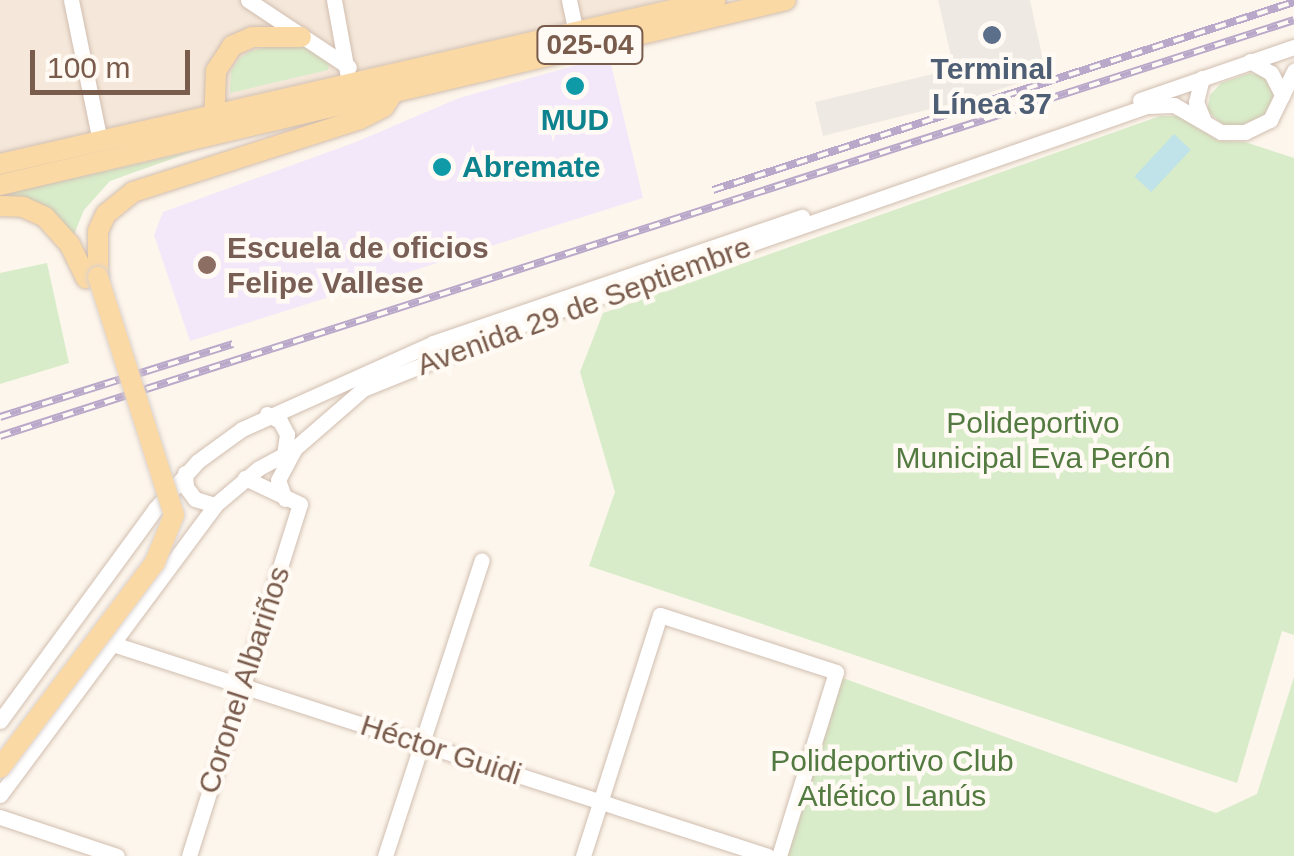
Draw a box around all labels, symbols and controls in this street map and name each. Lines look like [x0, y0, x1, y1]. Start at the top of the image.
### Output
road number: 025-04 [535, 22, 645, 68]
marker: Terminal Línea 37 [981, 24, 1003, 46]
scale bar [35, 30, 195, 92]
text: 100 m [47, 51, 130, 84]
place label: Terminal Línea 37 [931, 51, 1053, 122]
marker: MUD [564, 75, 586, 97]
place label: MUD [541, 102, 609, 138]
place label: Abremate [462, 149, 600, 185]
marker: Abremate [431, 156, 453, 178]
street label: Avenida 29 de Septiembre [412, 229, 756, 383]
place label: Escuela de oficios Felipe Vallese [227, 230, 489, 300]
marker: Escuela de oficios Felipe Vallese [196, 254, 218, 276]
park label: Polideportivo Municipal Eva Perón [895, 405, 1171, 476]
street label: Coronel Albariños [190, 561, 298, 799]
street label: Héctor Guidi [356, 707, 526, 793]
park label: Polideportivo Club Atlético Lanús [770, 743, 1014, 814]

